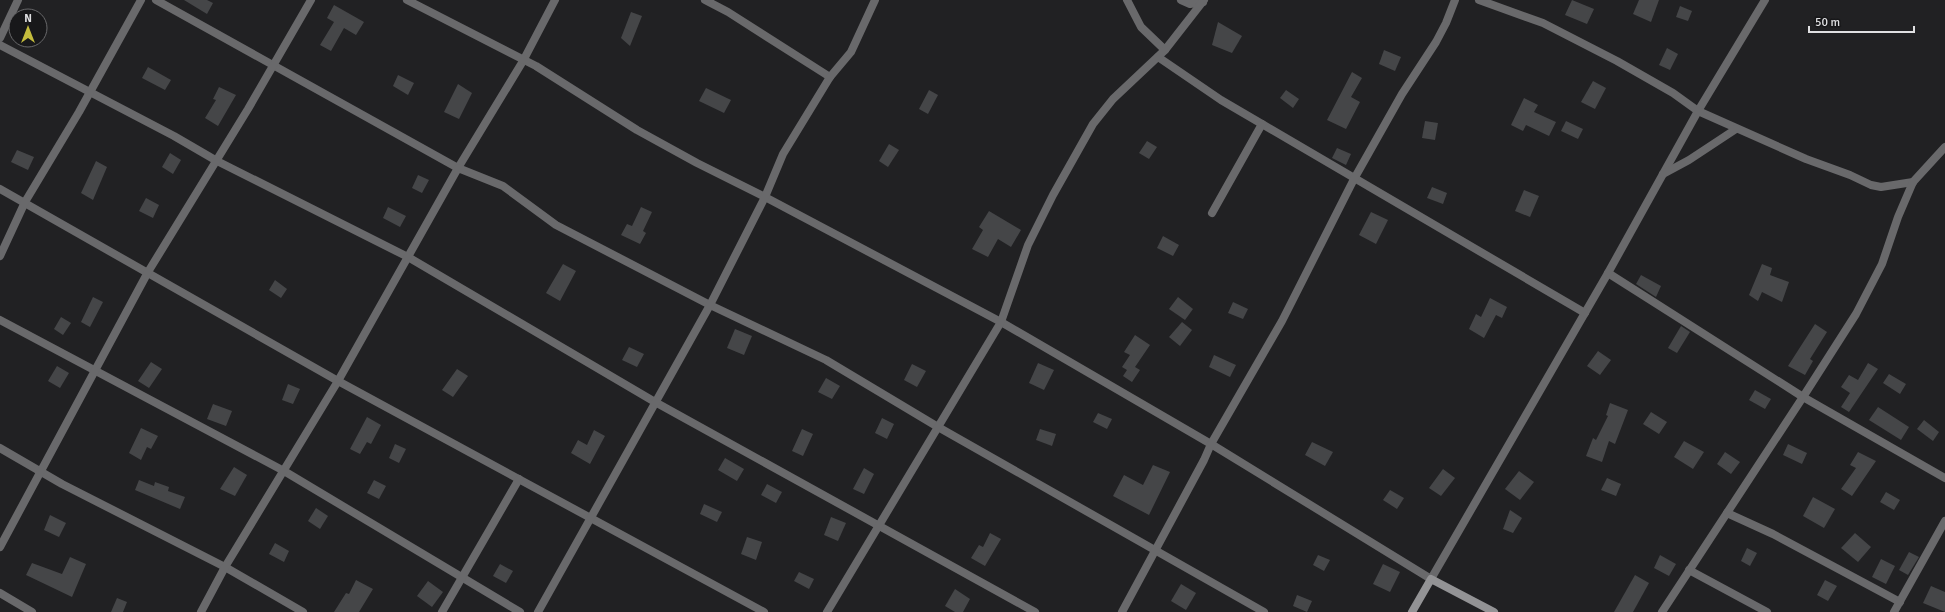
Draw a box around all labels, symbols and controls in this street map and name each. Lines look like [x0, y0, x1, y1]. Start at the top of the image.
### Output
north arrow [8, 8, 48, 48]
scale bar [1809, 8, 1914, 34]
text: N [24, 12, 32, 25]
text: 50 m [1815, 15, 1840, 30]

